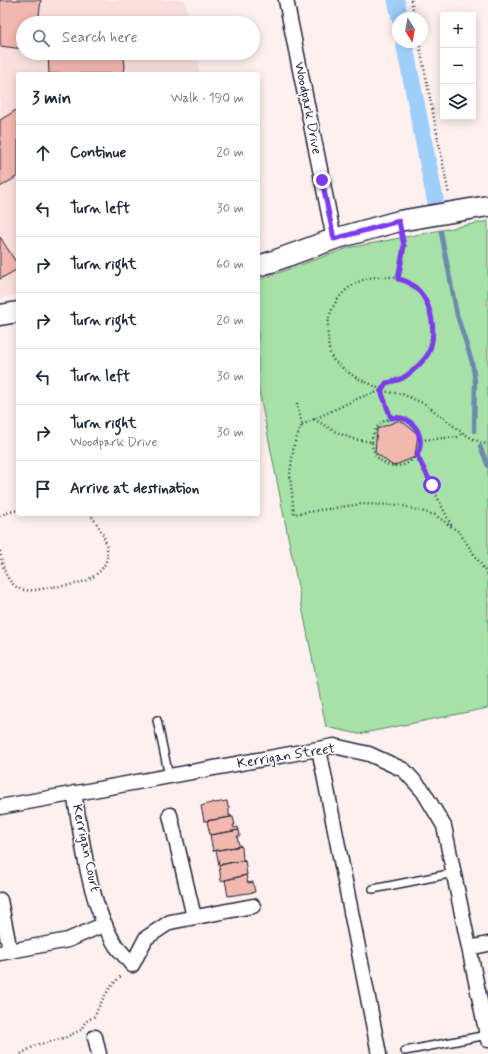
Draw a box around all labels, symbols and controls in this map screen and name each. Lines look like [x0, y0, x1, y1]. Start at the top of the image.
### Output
north arrow [392, 12, 428, 48]
map controls [440, 12, 476, 120]
button: + [440, 12, 476, 48]
search box [16, 16, 260, 60]
icon: search [30, 27, 52, 49]
text: Search here [62, 28, 138, 48]
button: − [440, 48, 476, 84]
street label: Woodpark Drive [290, 60, 326, 156]
button: layers [440, 84, 476, 120]
text: 3 min [32, 87, 71, 109]
text: Walk · 190 m [171, 90, 244, 107]
icon: ahead [32, 142, 54, 164]
text: Continue [70, 143, 126, 163]
text: 20 m [216, 144, 244, 161]
route end [313, 171, 331, 189]
icon: left [32, 198, 54, 220]
text: Turn left [70, 199, 130, 219]
text: 30 m [217, 200, 244, 217]
icon: right [32, 254, 54, 276]
text: Turn right [70, 255, 137, 275]
text: 60 m [216, 256, 244, 273]
icon: right [32, 310, 54, 332]
text: Turn right [70, 311, 137, 331]
text: 20 m [216, 312, 244, 329]
icon: left [32, 366, 54, 388]
text: Turn left [70, 367, 130, 387]
text: 30 m [217, 368, 244, 385]
text: Turn right [70, 414, 137, 434]
icon: right [32, 422, 54, 444]
text: 30 m [217, 424, 244, 441]
text: Woodpark Drive [70, 434, 157, 451]
route start [423, 476, 441, 494]
icon: arrive [32, 478, 54, 500]
text: Arrive at destination [70, 479, 199, 499]
street label: Kerrigan Street [236, 739, 337, 773]
street label: Kerrigan Court [68, 802, 104, 894]

